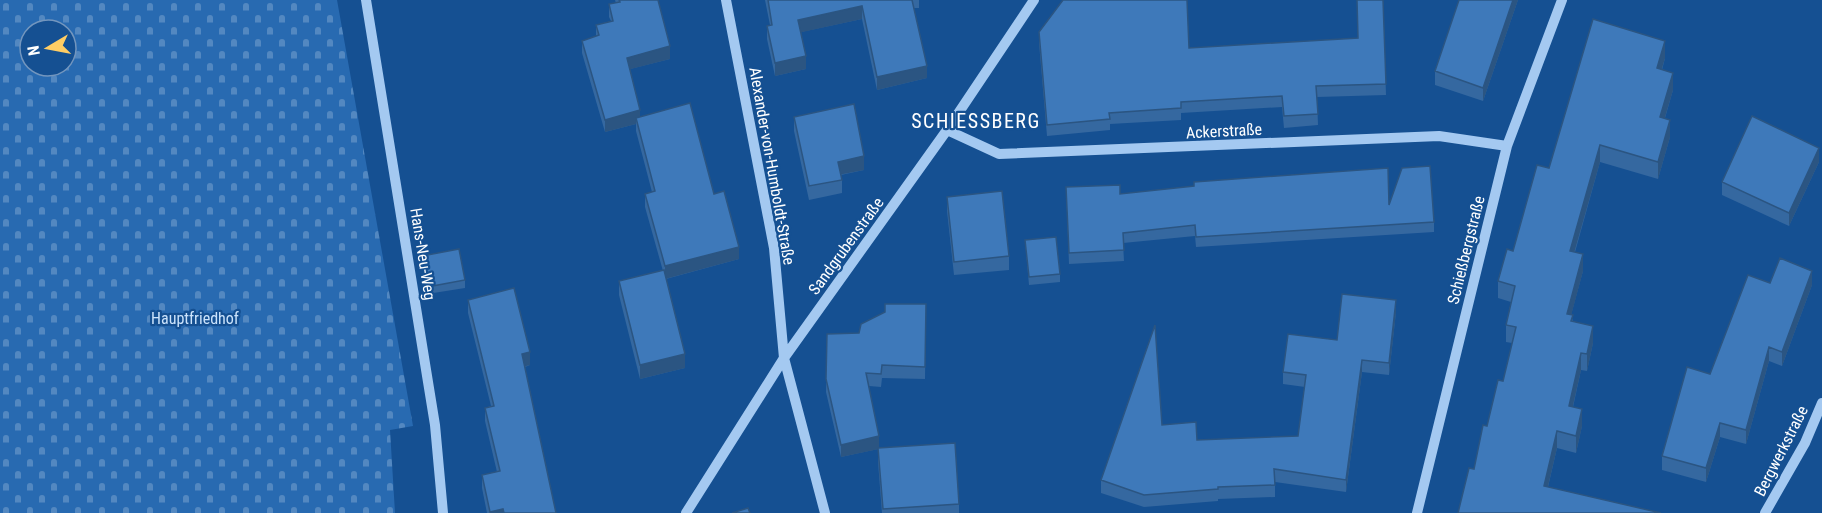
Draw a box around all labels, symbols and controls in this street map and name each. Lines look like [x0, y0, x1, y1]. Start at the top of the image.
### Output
north arrow [18, 18, 78, 78]
text: N [24, 44, 44, 57]
street label: Alexander-von-Humboldt-Straße [745, 66, 799, 266]
district label: SCHIESSBERG [911, 109, 1041, 133]
street label: Ackerstraße [1185, 120, 1263, 142]
street label: Sandgrubenstraße [804, 194, 888, 298]
street label: Schießbergstraße [1443, 194, 1489, 306]
street label: Hans-Neu-Weg [406, 207, 440, 301]
park label: Hauptfriedhof [151, 309, 239, 328]
street label: Bergwerkstraße [1750, 403, 1812, 499]

